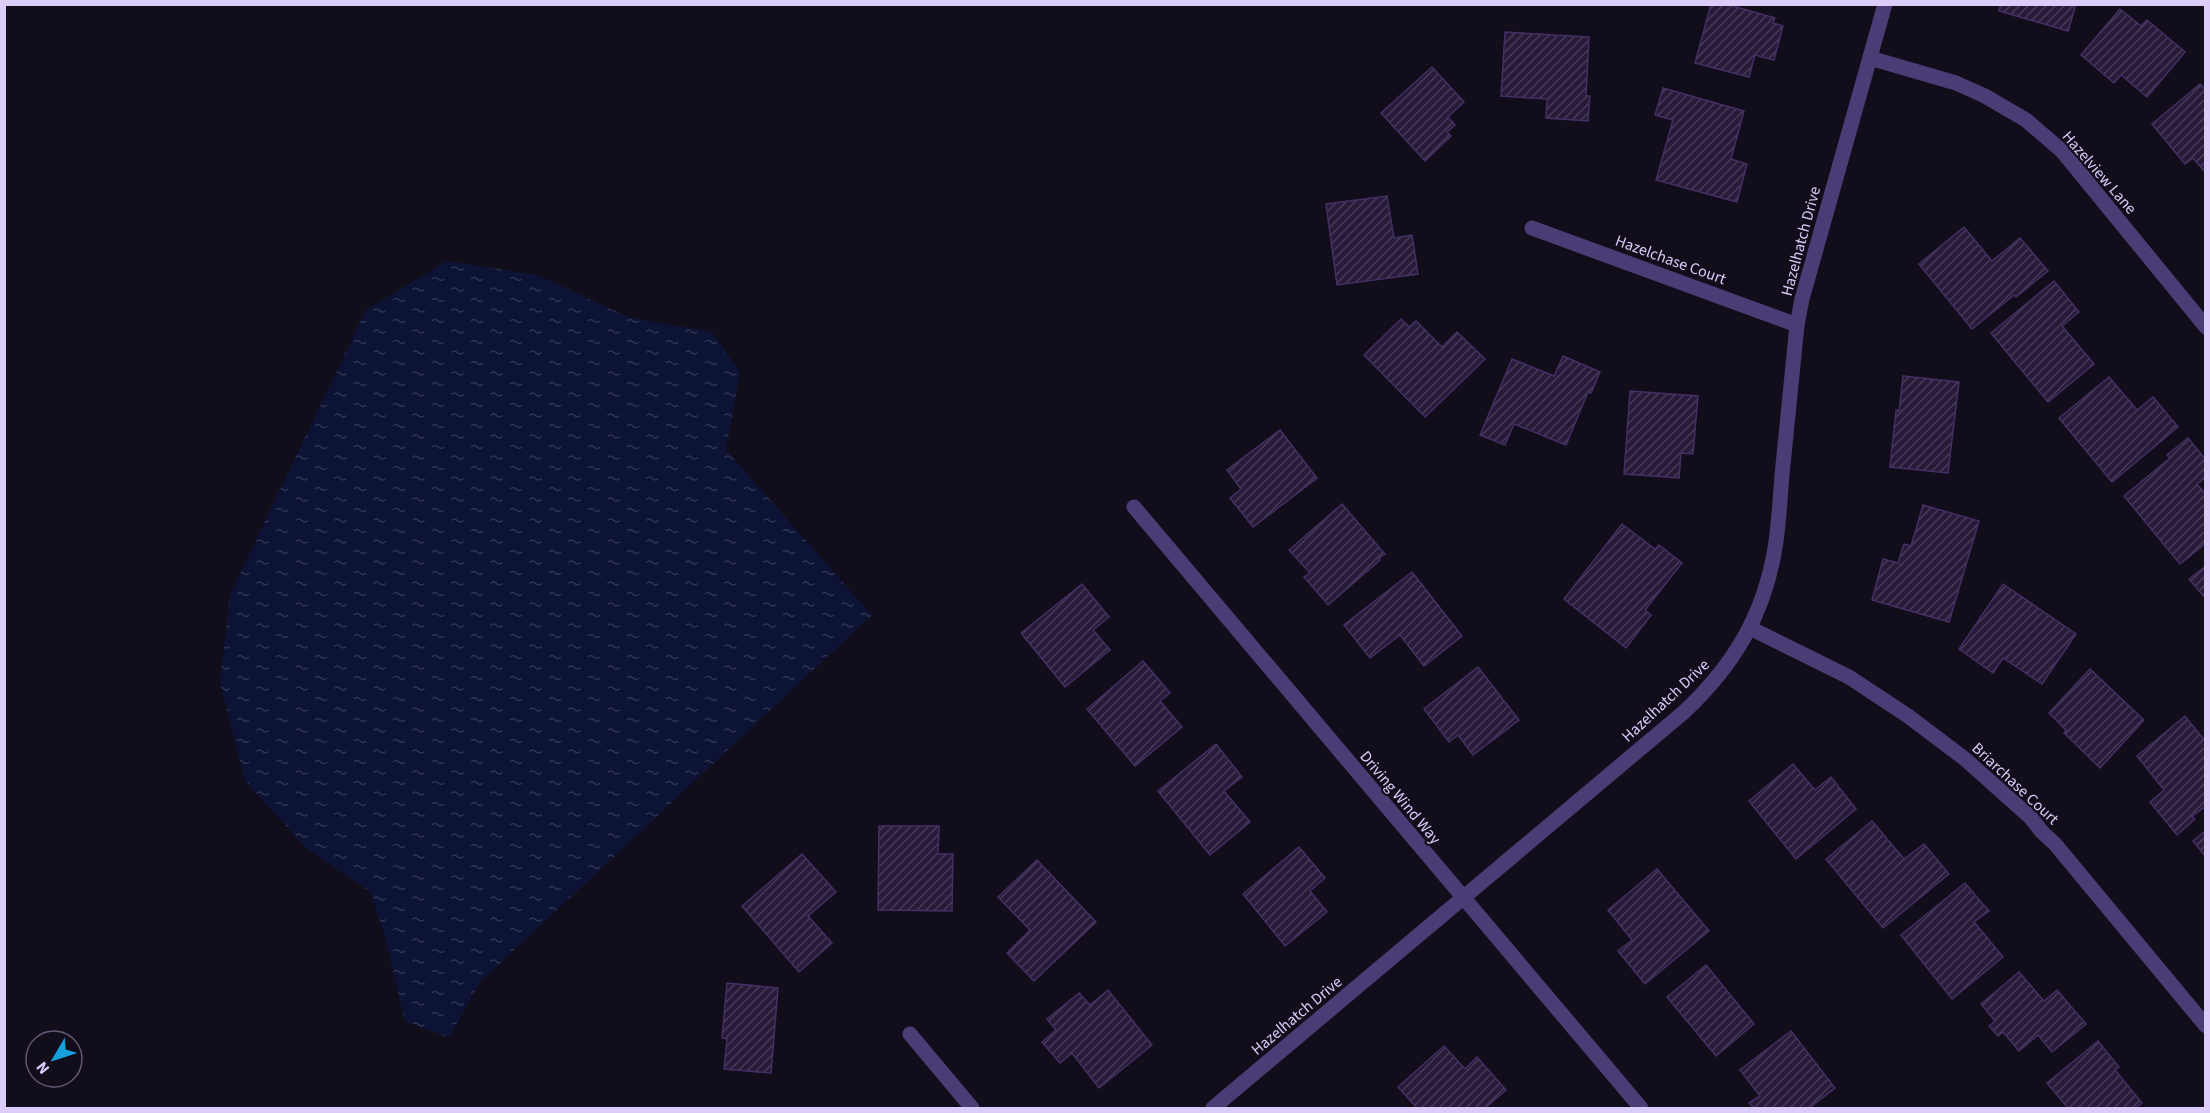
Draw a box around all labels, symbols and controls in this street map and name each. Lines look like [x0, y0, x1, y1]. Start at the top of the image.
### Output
street label: Hazelview Lane [2057, 126, 2142, 219]
street label: Hazelhatch Drive [1776, 184, 1826, 299]
street label: Hazelchase Court [1612, 230, 1730, 290]
street label: Hazelhatch Drive [1617, 654, 1714, 747]
street label: Briarchase Court [1967, 738, 2064, 830]
street label: Driving Wind Way [1355, 746, 1446, 850]
street label: Hazelhatch Drive [1246, 971, 1347, 1060]
north arrow [24, 1029, 84, 1089]
text: N [31, 1057, 55, 1079]

